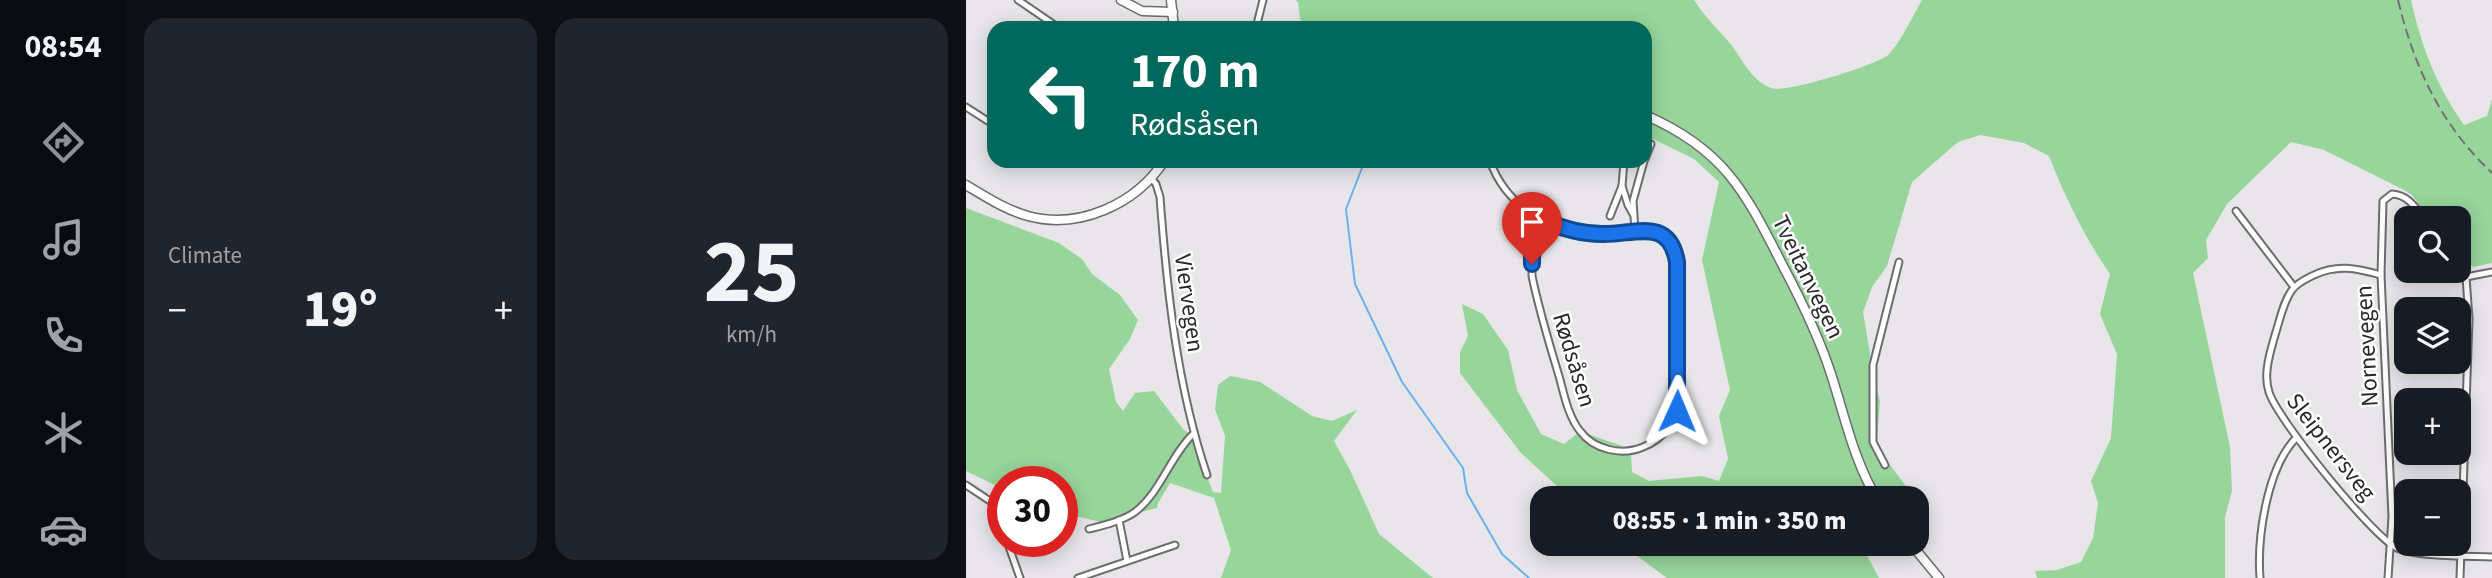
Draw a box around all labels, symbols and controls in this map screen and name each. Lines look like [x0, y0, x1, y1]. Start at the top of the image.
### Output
text: 08:54 [24, 24, 102, 70]
text: 170 m [1130, 37, 1259, 107]
icon: left [1015, 49, 1106, 140]
text: Rødsåsen [1130, 102, 1259, 148]
icon: directions [39, 118, 88, 167]
pin [1502, 192, 1562, 264]
icon: arrive [1513, 203, 1551, 241]
map controls [2394, 206, 2471, 556]
button: search [2394, 206, 2471, 283]
text: 25 [703, 208, 800, 337]
street label: Tveitanvegen [1763, 209, 1853, 345]
icon: music [39, 215, 88, 264]
text: Climate [168, 239, 242, 272]
street label: Viervegen [1165, 252, 1213, 354]
text: 19° [303, 273, 378, 347]
text: − [168, 284, 187, 338]
text: + [494, 284, 513, 338]
street label: Nornevegen [2346, 284, 2388, 408]
button: layers [2394, 297, 2471, 374]
street label: Rødsåsen [1543, 309, 1605, 411]
icon: phone [39, 311, 88, 360]
text: km/h [726, 318, 777, 351]
position arrow [1640, 374, 1714, 448]
street label: Sleipnersveg [2278, 386, 2384, 508]
button: + [2394, 388, 2471, 465]
icon: climate [39, 408, 88, 457]
speed limit sign: 30 [987, 466, 1078, 557]
button: − [2394, 479, 2471, 556]
text: 08:55 · 1 min · 350 m [1613, 502, 1846, 539]
icon: car [39, 505, 88, 554]

